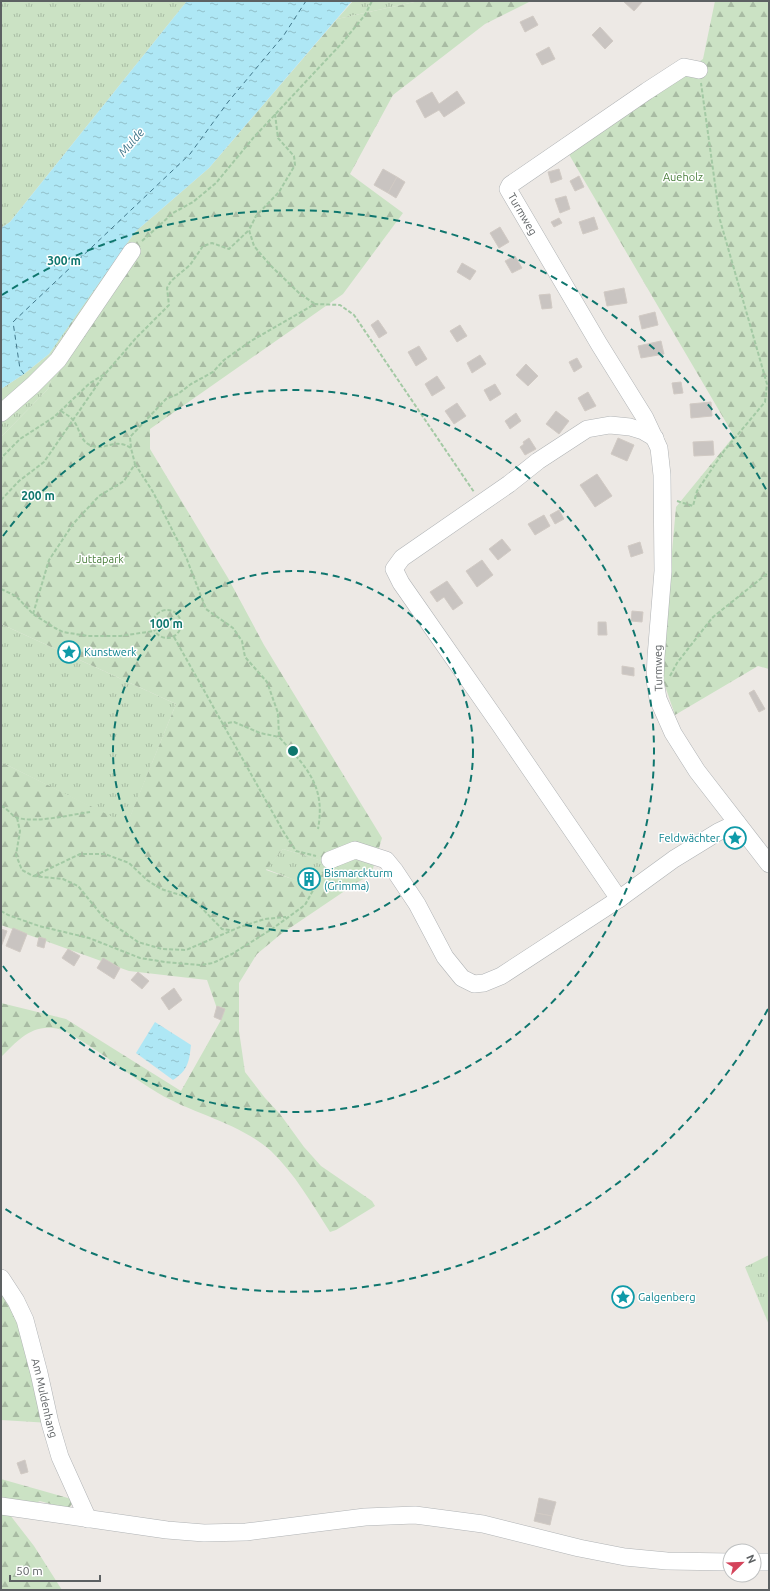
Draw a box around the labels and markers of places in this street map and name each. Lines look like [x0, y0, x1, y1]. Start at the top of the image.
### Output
place icon: Kunstwerk [56, 639, 82, 665]
place label: Kunstwerk [84, 646, 137, 658]
centre of rings [286, 744, 300, 758]
place icon: Feldwächter [722, 825, 748, 851]
place label: Feldwächter [659, 832, 721, 844]
building icon: Bismarckturm (Grimma) [296, 866, 322, 892]
place label: Bismarckturm (Grimma) [324, 867, 393, 893]
place icon: Galgenberg [610, 1284, 636, 1310]
place label: Galgenberg [638, 1291, 696, 1303]

